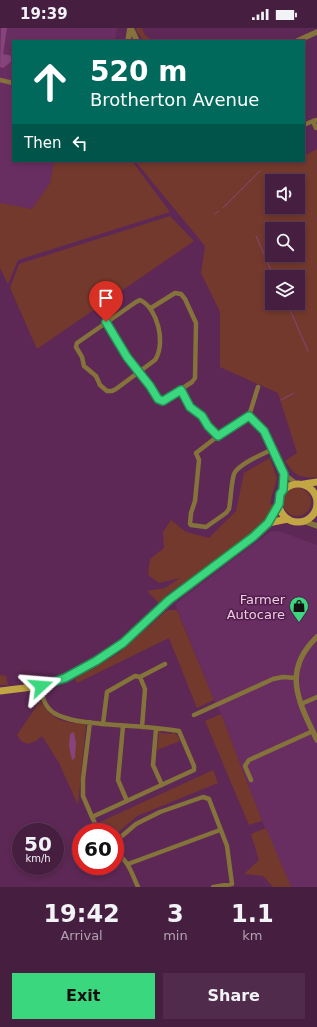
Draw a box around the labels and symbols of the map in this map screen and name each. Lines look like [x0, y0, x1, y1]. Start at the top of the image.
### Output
pin [89, 281, 123, 322]
place label: Farmer Autocare [227, 592, 286, 622]
shop icon: Farmer Autocare [288, 595, 310, 623]
position arrow [20, 665, 62, 707]
speed limit sign: 60 [72, 823, 124, 875]

